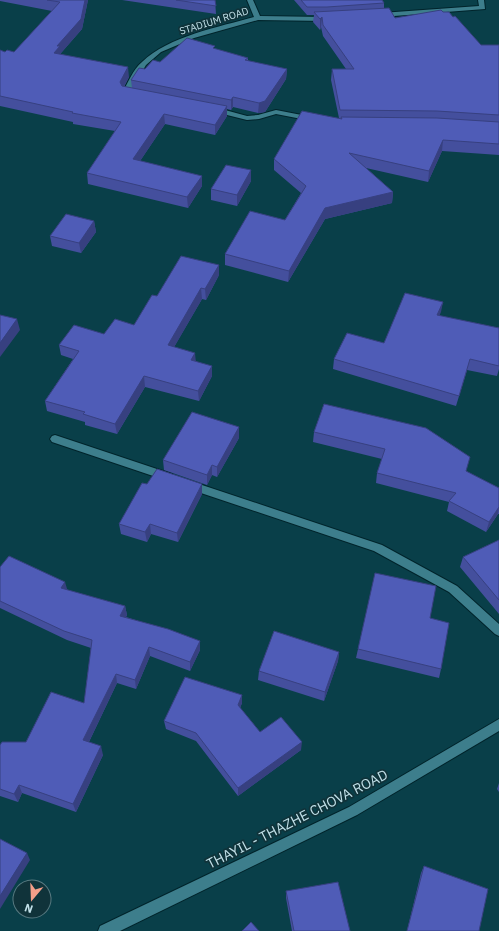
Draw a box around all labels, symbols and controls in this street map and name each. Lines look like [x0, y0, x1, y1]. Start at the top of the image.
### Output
street label: STADIUM ROAD [178, 4, 250, 38]
street label: THAYIL - THAZHE CHOVA ROAD [203, 765, 391, 873]
north arrow [12, 879, 52, 919]
text: N [23, 901, 35, 916]

